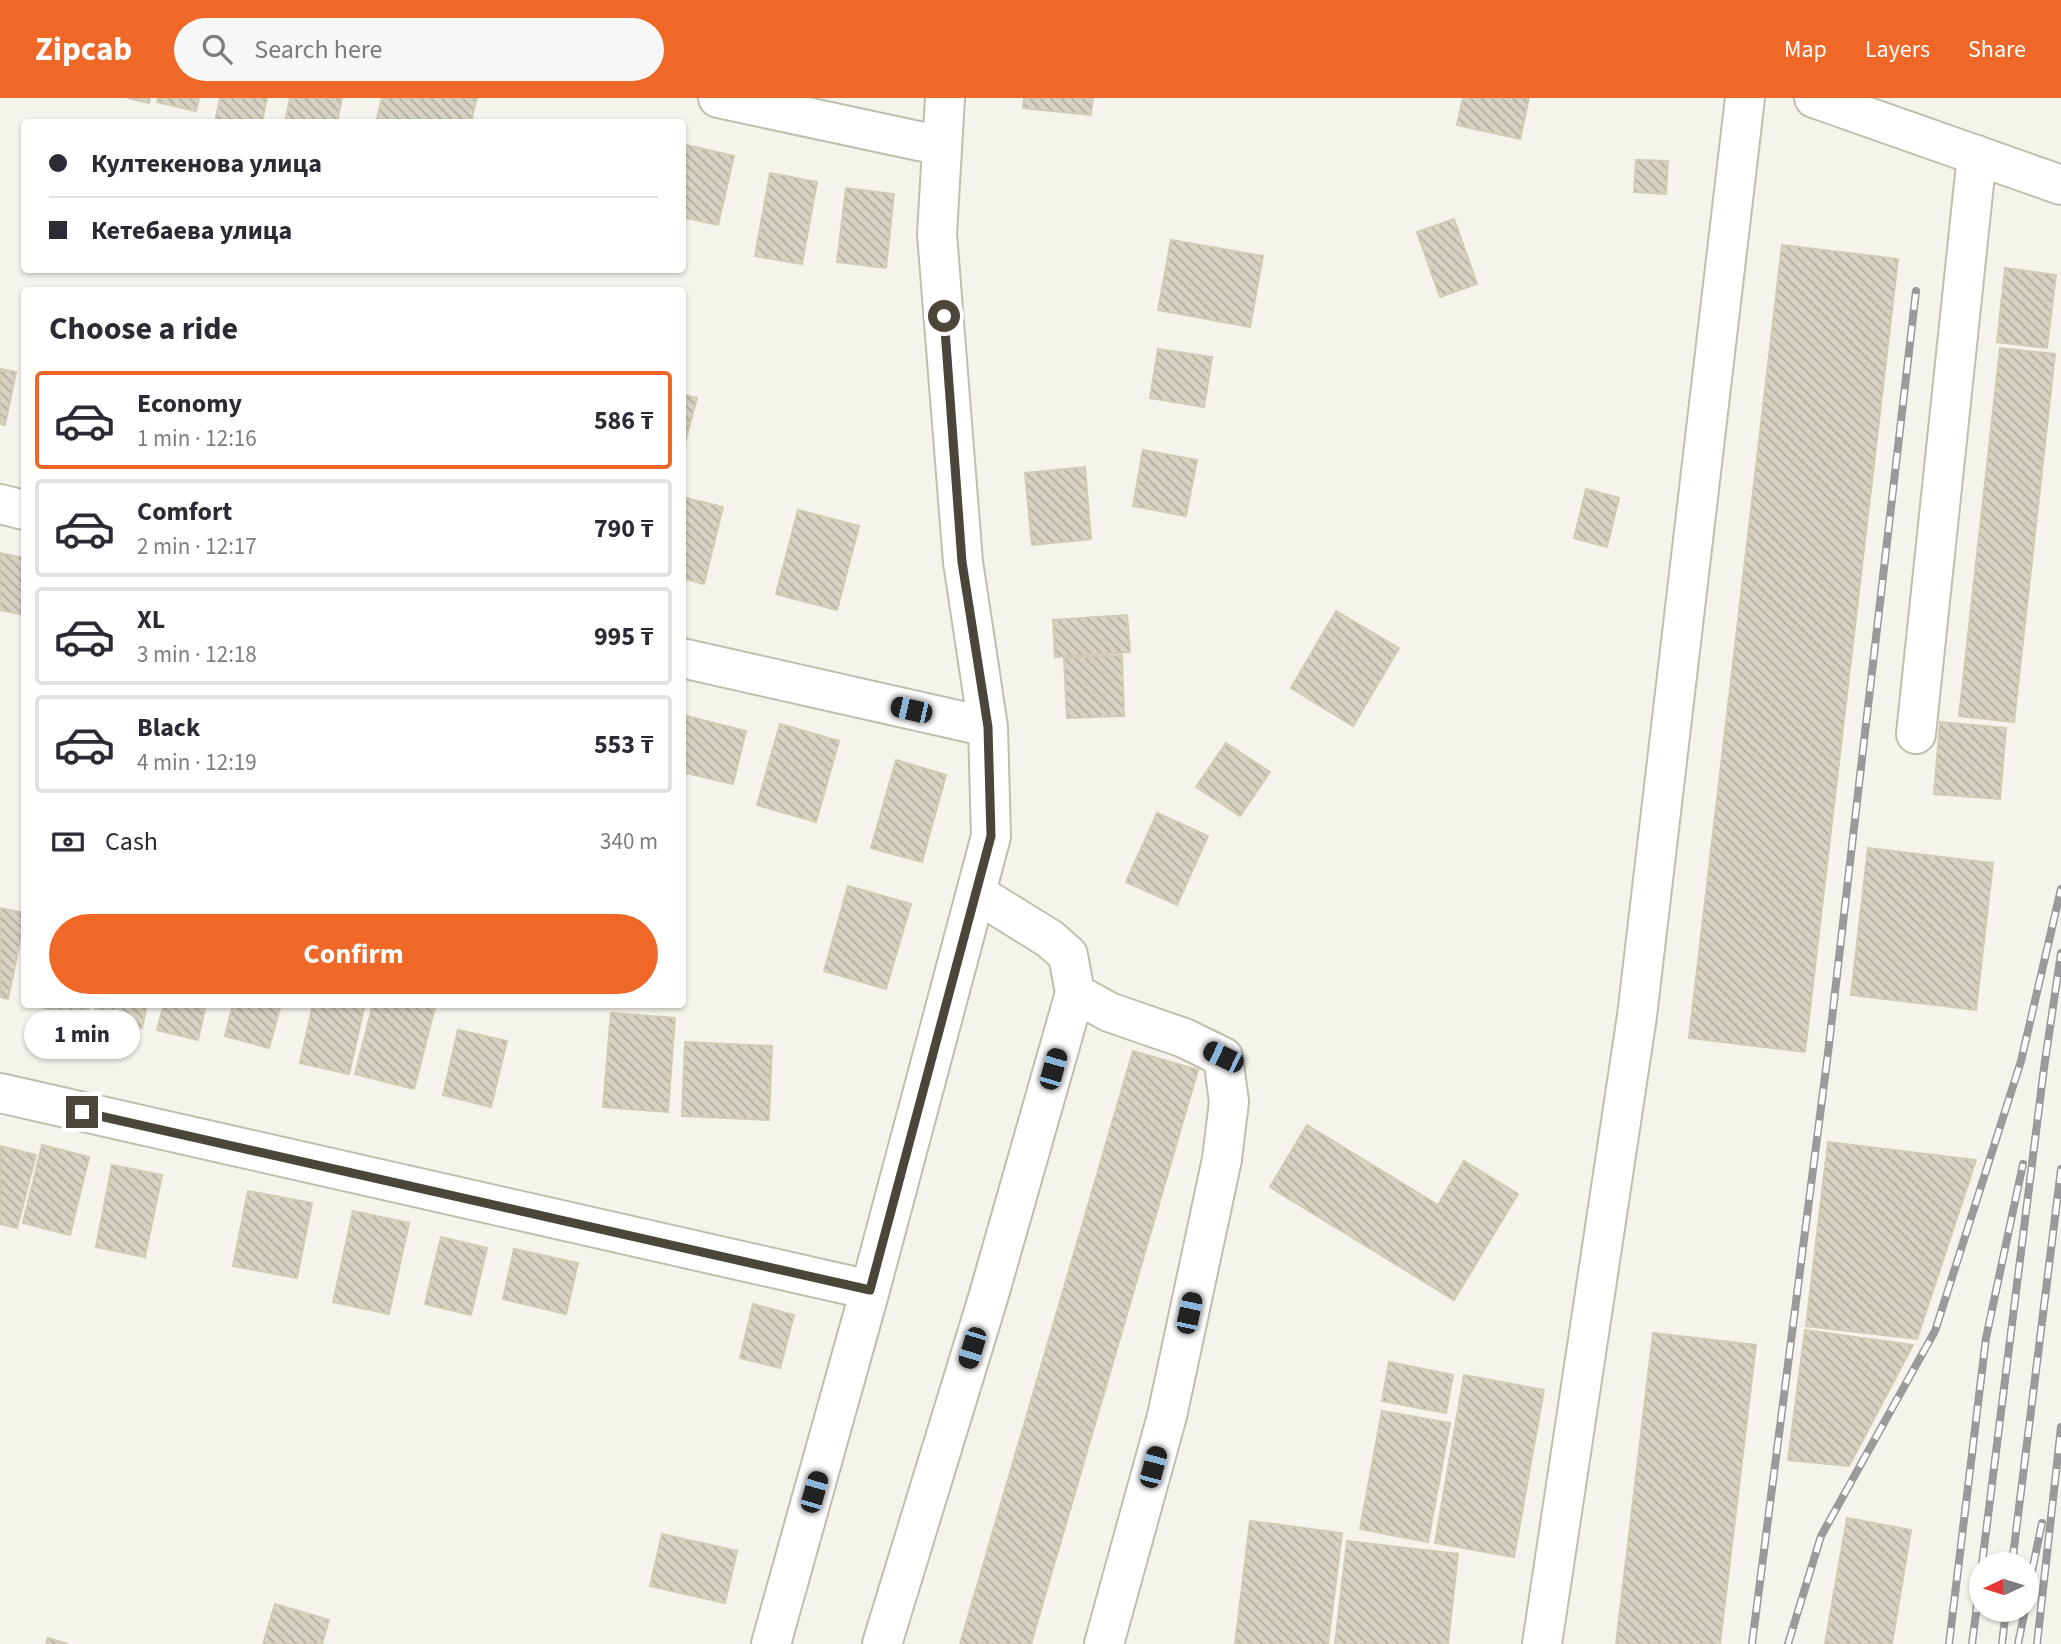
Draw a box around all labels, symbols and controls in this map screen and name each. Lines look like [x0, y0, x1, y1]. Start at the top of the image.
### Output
search box [174, 18, 664, 81]
text: Zipcab [35, 26, 132, 73]
icon: search [198, 30, 236, 68]
text: Search here [254, 31, 382, 68]
text: Map [1784, 32, 1827, 67]
text: Layers [1865, 32, 1930, 67]
text: Share [1968, 32, 2026, 67]
text: Култекенова улица [91, 145, 322, 182]
text: Кетебаева улица [91, 212, 292, 249]
route start [928, 300, 960, 332]
text: Choose a ride [49, 306, 238, 352]
text: Economy [137, 385, 242, 422]
icon: car [53, 389, 116, 452]
text: 586 ₸ [594, 402, 654, 439]
text: 1 min · 12:16 [137, 422, 257, 455]
text: Comfort [137, 493, 232, 530]
icon: car [53, 497, 116, 560]
text: 790 ₸ [594, 510, 654, 547]
text: 2 min · 12:17 [137, 530, 257, 563]
text: XL [137, 601, 165, 638]
icon: car [53, 605, 116, 668]
text: 995 ₸ [594, 618, 654, 655]
text: 3 min · 12:18 [137, 638, 257, 671]
car [889, 695, 934, 725]
text: Black [137, 709, 200, 746]
icon: car [53, 713, 116, 776]
text: 553 ₸ [594, 726, 654, 763]
text: 4 min · 12:19 [137, 746, 257, 779]
icon: cash [49, 823, 87, 861]
text: Cash [105, 823, 158, 860]
text: 340 m [600, 825, 658, 858]
button: Confirm [49, 914, 658, 994]
callout: 1 min [24, 1010, 140, 1060]
text: 1 min [54, 1018, 110, 1051]
car [1200, 1038, 1247, 1076]
car [1038, 1046, 1069, 1092]
route end [66, 1096, 98, 1128]
car [1175, 1290, 1204, 1336]
car [956, 1325, 989, 1371]
car [1138, 1444, 1169, 1490]
car [799, 1469, 830, 1515]
north arrow [1969, 1552, 2039, 1622]
map controls [1969, 1552, 2039, 1622]

